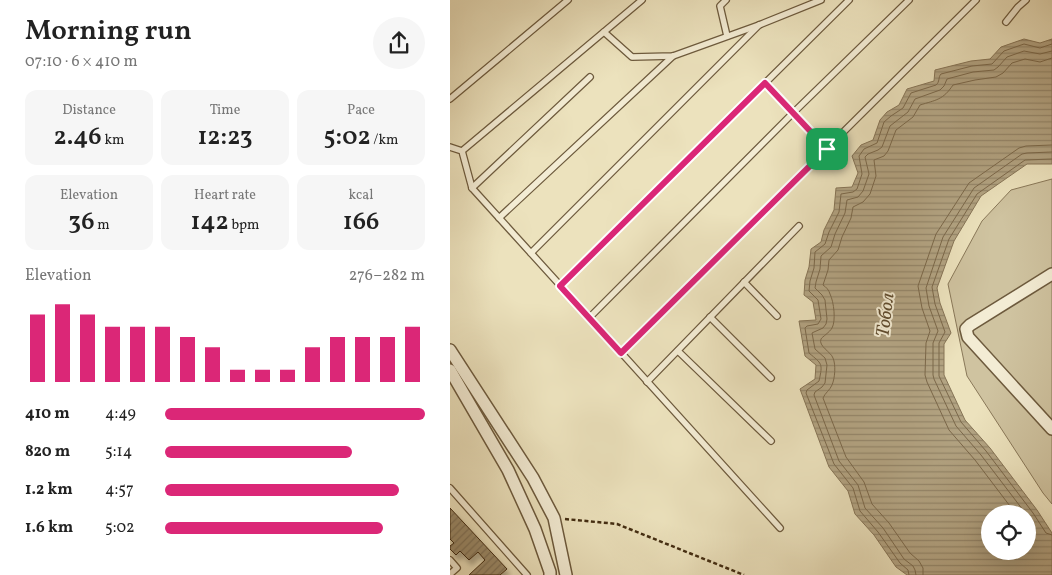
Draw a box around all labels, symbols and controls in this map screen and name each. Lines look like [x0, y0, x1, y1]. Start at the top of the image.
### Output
text: Morning run [25, 12, 192, 51]
button: share [373, 17, 425, 69]
text: 07:10 · 6 × 410 m [25, 51, 138, 73]
text: Distance [62, 101, 116, 120]
text: Time [210, 101, 240, 120]
text: Pace [347, 101, 375, 120]
text: 2.46 [54, 120, 102, 155]
text: 12:23 [197, 120, 253, 155]
text: 5:02 [324, 120, 371, 155]
pin [806, 128, 848, 170]
text: km [102, 131, 124, 150]
text: /km [371, 131, 399, 150]
icon: arrive [813, 135, 841, 163]
text: Elevation [60, 186, 118, 205]
text: Heart rate [194, 186, 256, 205]
text: kcal [349, 186, 373, 205]
text: 36 [68, 205, 94, 240]
text: 142 [190, 205, 229, 240]
text: 166 [343, 205, 379, 240]
text: m [94, 216, 110, 235]
text: bpm [229, 216, 260, 235]
text: Elevation [25, 265, 92, 287]
text: 276–282 m [349, 265, 425, 287]
water label: Тобол [870, 291, 902, 339]
text: 410 m [25, 403, 70, 425]
text: 4:49 [105, 403, 136, 425]
text: 820 m [25, 441, 70, 463]
text: 5:14 [105, 441, 132, 463]
text: 1.2 km [25, 479, 73, 501]
text: 4:57 [105, 479, 134, 501]
map controls [981, 505, 1036, 560]
button: locate [981, 505, 1036, 560]
text: 1.6 km [25, 517, 73, 539]
text: 5:02 [105, 517, 135, 539]

